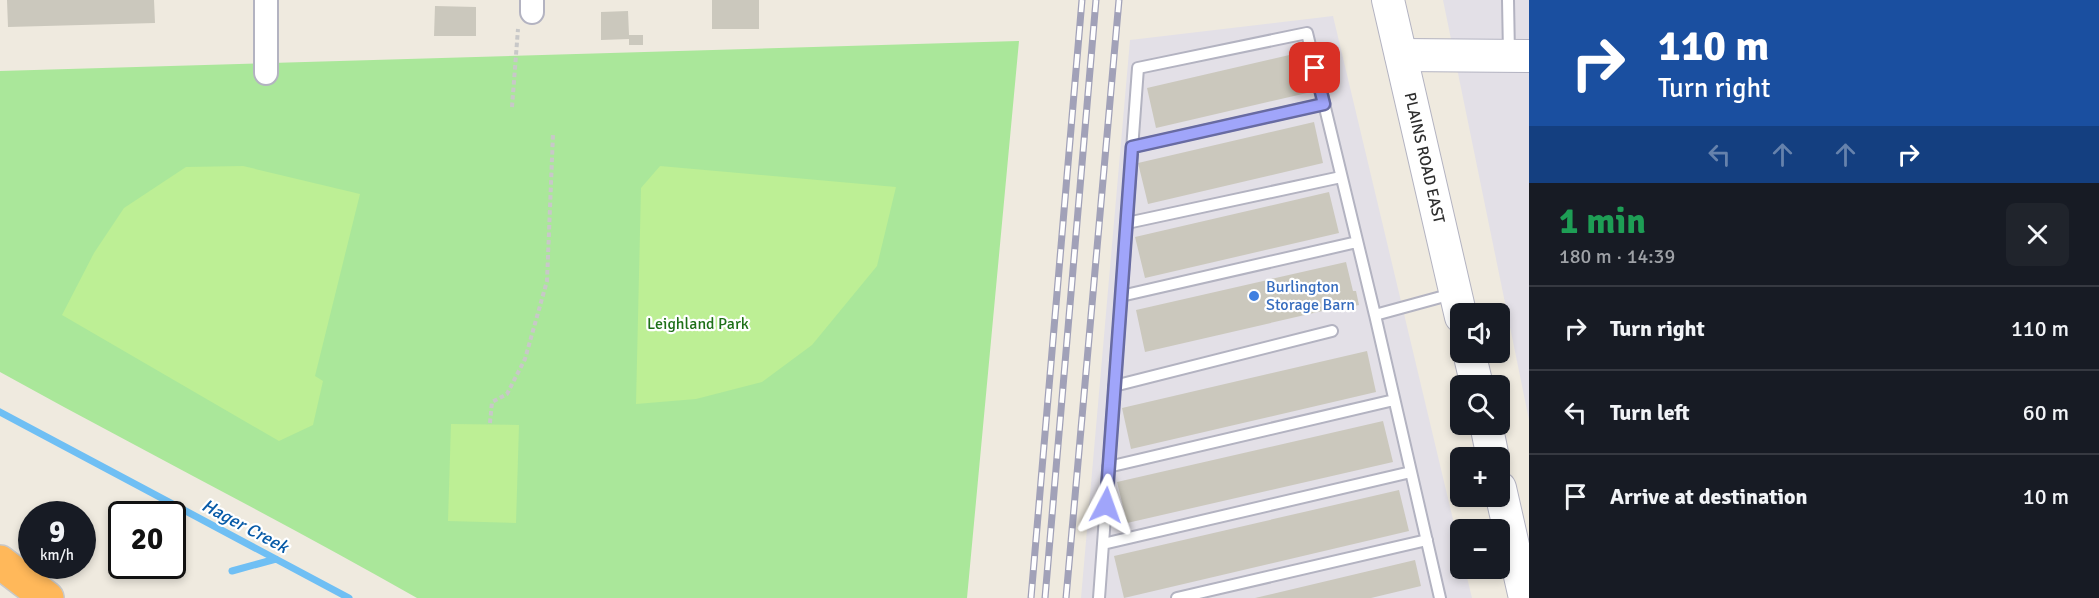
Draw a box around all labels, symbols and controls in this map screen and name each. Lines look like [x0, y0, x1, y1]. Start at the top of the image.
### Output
text: 110 m [1658, 21, 1769, 72]
icon: right [1559, 24, 1637, 102]
pin [1289, 42, 1340, 93]
icon: arrive [1298, 51, 1331, 84]
text: Turn right [1658, 72, 1771, 105]
street label: PLAINS ROAD EAST [1400, 90, 1449, 225]
icon: left [1703, 138, 1736, 171]
icon: ahead [1766, 138, 1799, 171]
icon: ahead [1829, 138, 1862, 171]
icon: right [1892, 138, 1925, 171]
text: 1 min [1559, 199, 1646, 244]
button: close [2006, 203, 2069, 266]
text: 180 m · 14:39 [1559, 244, 1675, 269]
place label: Burlington Storage Barn [1266, 277, 1355, 315]
marker: Burlington Storage Barn [1247, 289, 1261, 303]
map controls [1450, 303, 1510, 579]
button: sound [1450, 303, 1510, 363]
icon: right [1559, 312, 1592, 345]
park label: Leighland Park [647, 314, 749, 334]
text: Turn right [1610, 315, 1705, 342]
text: 110 m [2011, 315, 2069, 342]
button: search [1450, 375, 1510, 435]
icon: left [1559, 396, 1592, 429]
text: Turn left [1610, 399, 1690, 426]
text: 60 m [2023, 399, 2069, 426]
button: + [1450, 447, 1510, 507]
position arrow [1074, 473, 1138, 537]
icon: arrive [1559, 480, 1592, 513]
text: Arrive at destination [1610, 483, 1807, 510]
text: 10 m [2023, 483, 2069, 510]
water label: Hager Creek [198, 494, 294, 559]
speed limit sign: 20 [108, 501, 186, 579]
text: 9 [49, 514, 65, 551]
button: − [1450, 519, 1510, 579]
text: km/h [40, 546, 74, 564]

